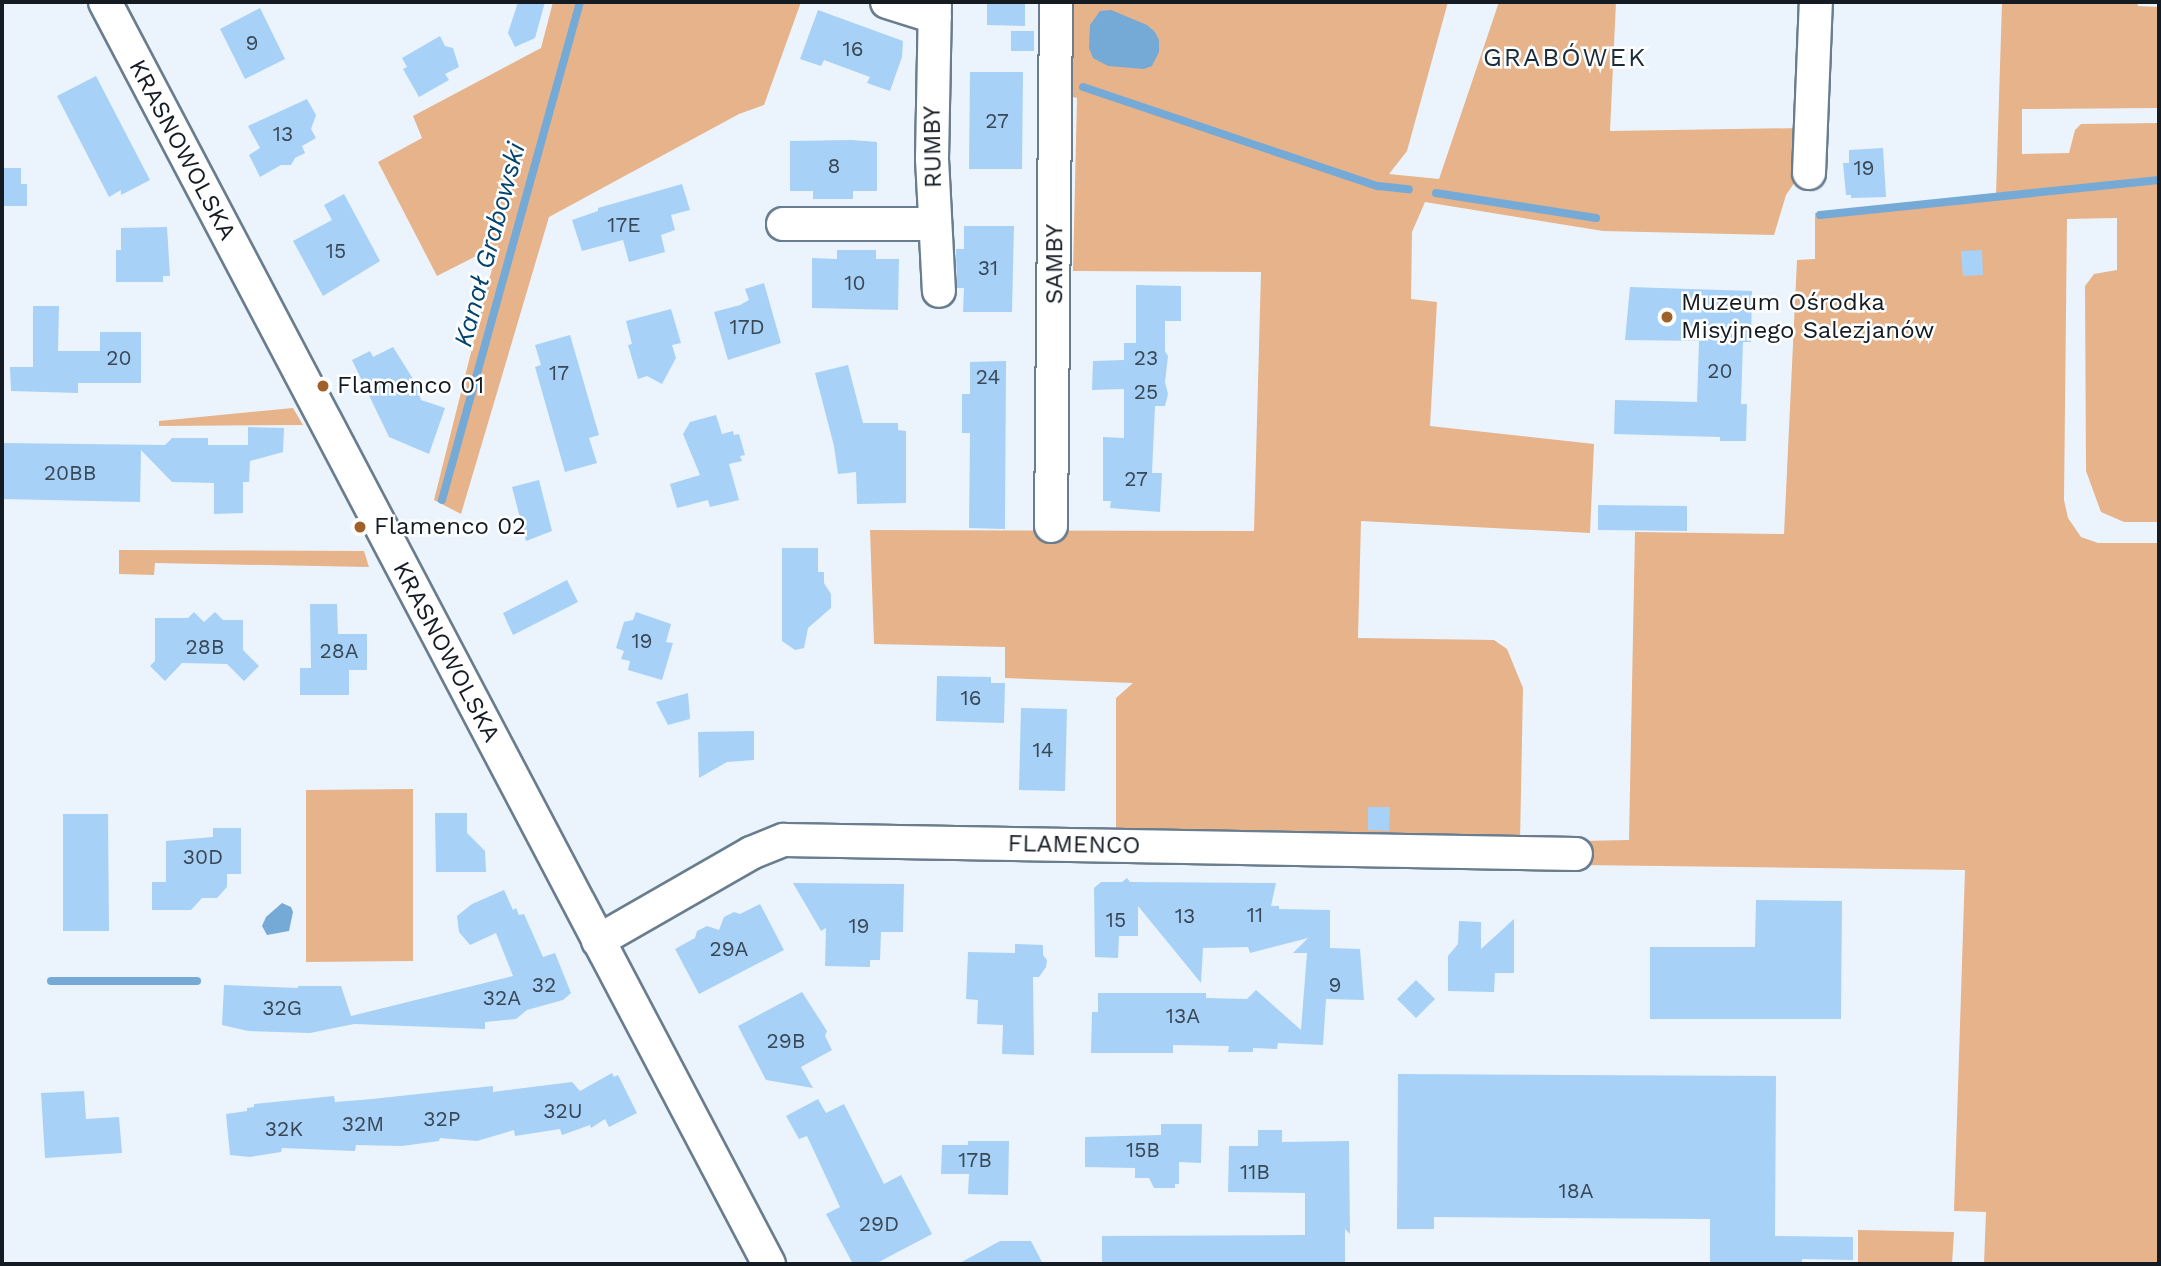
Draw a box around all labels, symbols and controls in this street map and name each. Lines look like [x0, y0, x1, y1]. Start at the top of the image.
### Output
house number: 9 [246, 30, 258, 56]
house number: 16 [843, 36, 863, 62]
district label: GRABÓWEK [1484, 42, 1646, 74]
street label: KRASNOWOLSKA [122, 55, 242, 245]
street label: RUMBY [918, 106, 948, 188]
house number: 27 [985, 108, 1009, 134]
house number: 13 [273, 121, 293, 147]
water label: Kanał Grabowski [448, 139, 532, 351]
house number: 8 [828, 153, 840, 179]
house number: 19 [1853, 155, 1875, 181]
house number: 17E [607, 212, 641, 238]
street label: SAMBY [1041, 224, 1069, 304]
house number: 15 [326, 238, 346, 264]
house number: 31 [978, 255, 998, 281]
house number: 10 [844, 270, 866, 296]
place label: Muzeum Ośrodka Misyjnego Salezjanów [1681, 289, 1934, 345]
marker: Muzeum Ośrodka Misyjnego Salezjanów [1659, 309, 1675, 325]
house number: 17D [729, 314, 765, 340]
house number: 20 [106, 345, 132, 371]
house number: 23 [1134, 345, 1158, 371]
house number: 20 [1707, 358, 1733, 384]
house number: 17 [549, 360, 569, 386]
house number: 24 [976, 364, 1000, 390]
place label: Flamenco 01 [337, 372, 484, 400]
marker: Flamenco 01 [315, 378, 331, 394]
house number: 25 [1134, 379, 1158, 405]
house number: 20BB [44, 460, 96, 486]
house number: 27 [1124, 466, 1148, 492]
place label: Flamenco 02 [374, 513, 526, 541]
marker: Flamenco 02 [352, 519, 368, 535]
street label: KRASNOWOLSKA [386, 557, 506, 747]
house number: 19 [631, 628, 653, 654]
house number: 28B [186, 634, 224, 660]
house number: 28A [319, 638, 359, 664]
house number: 16 [961, 685, 981, 711]
house number: 14 [1032, 737, 1054, 763]
street label: FLAMENCO [1007, 829, 1141, 861]
house number: 30D [183, 844, 223, 870]
house number: 11 [1247, 902, 1263, 928]
house number: 13 [1175, 903, 1195, 929]
house number: 15 [1106, 907, 1126, 933]
house number: 19 [848, 913, 870, 939]
house number: 29A [710, 936, 748, 962]
house number: 32 [532, 972, 556, 998]
house number: 9 [1329, 972, 1341, 998]
house number: 32A [483, 985, 521, 1011]
house number: 32G [262, 995, 302, 1021]
house number: 13A [1166, 1003, 1200, 1029]
house number: 29B [767, 1028, 805, 1054]
house number: 32U [543, 1098, 583, 1124]
house number: 32P [423, 1106, 461, 1132]
house number: 32M [342, 1111, 384, 1137]
house number: 32K [265, 1116, 303, 1142]
house number: 15B [1126, 1137, 1160, 1163]
house number: 17B [958, 1147, 992, 1173]
house number: 11B [1240, 1159, 1270, 1185]
house number: 18A [1559, 1178, 1593, 1204]
house number: 29D [859, 1211, 899, 1237]

